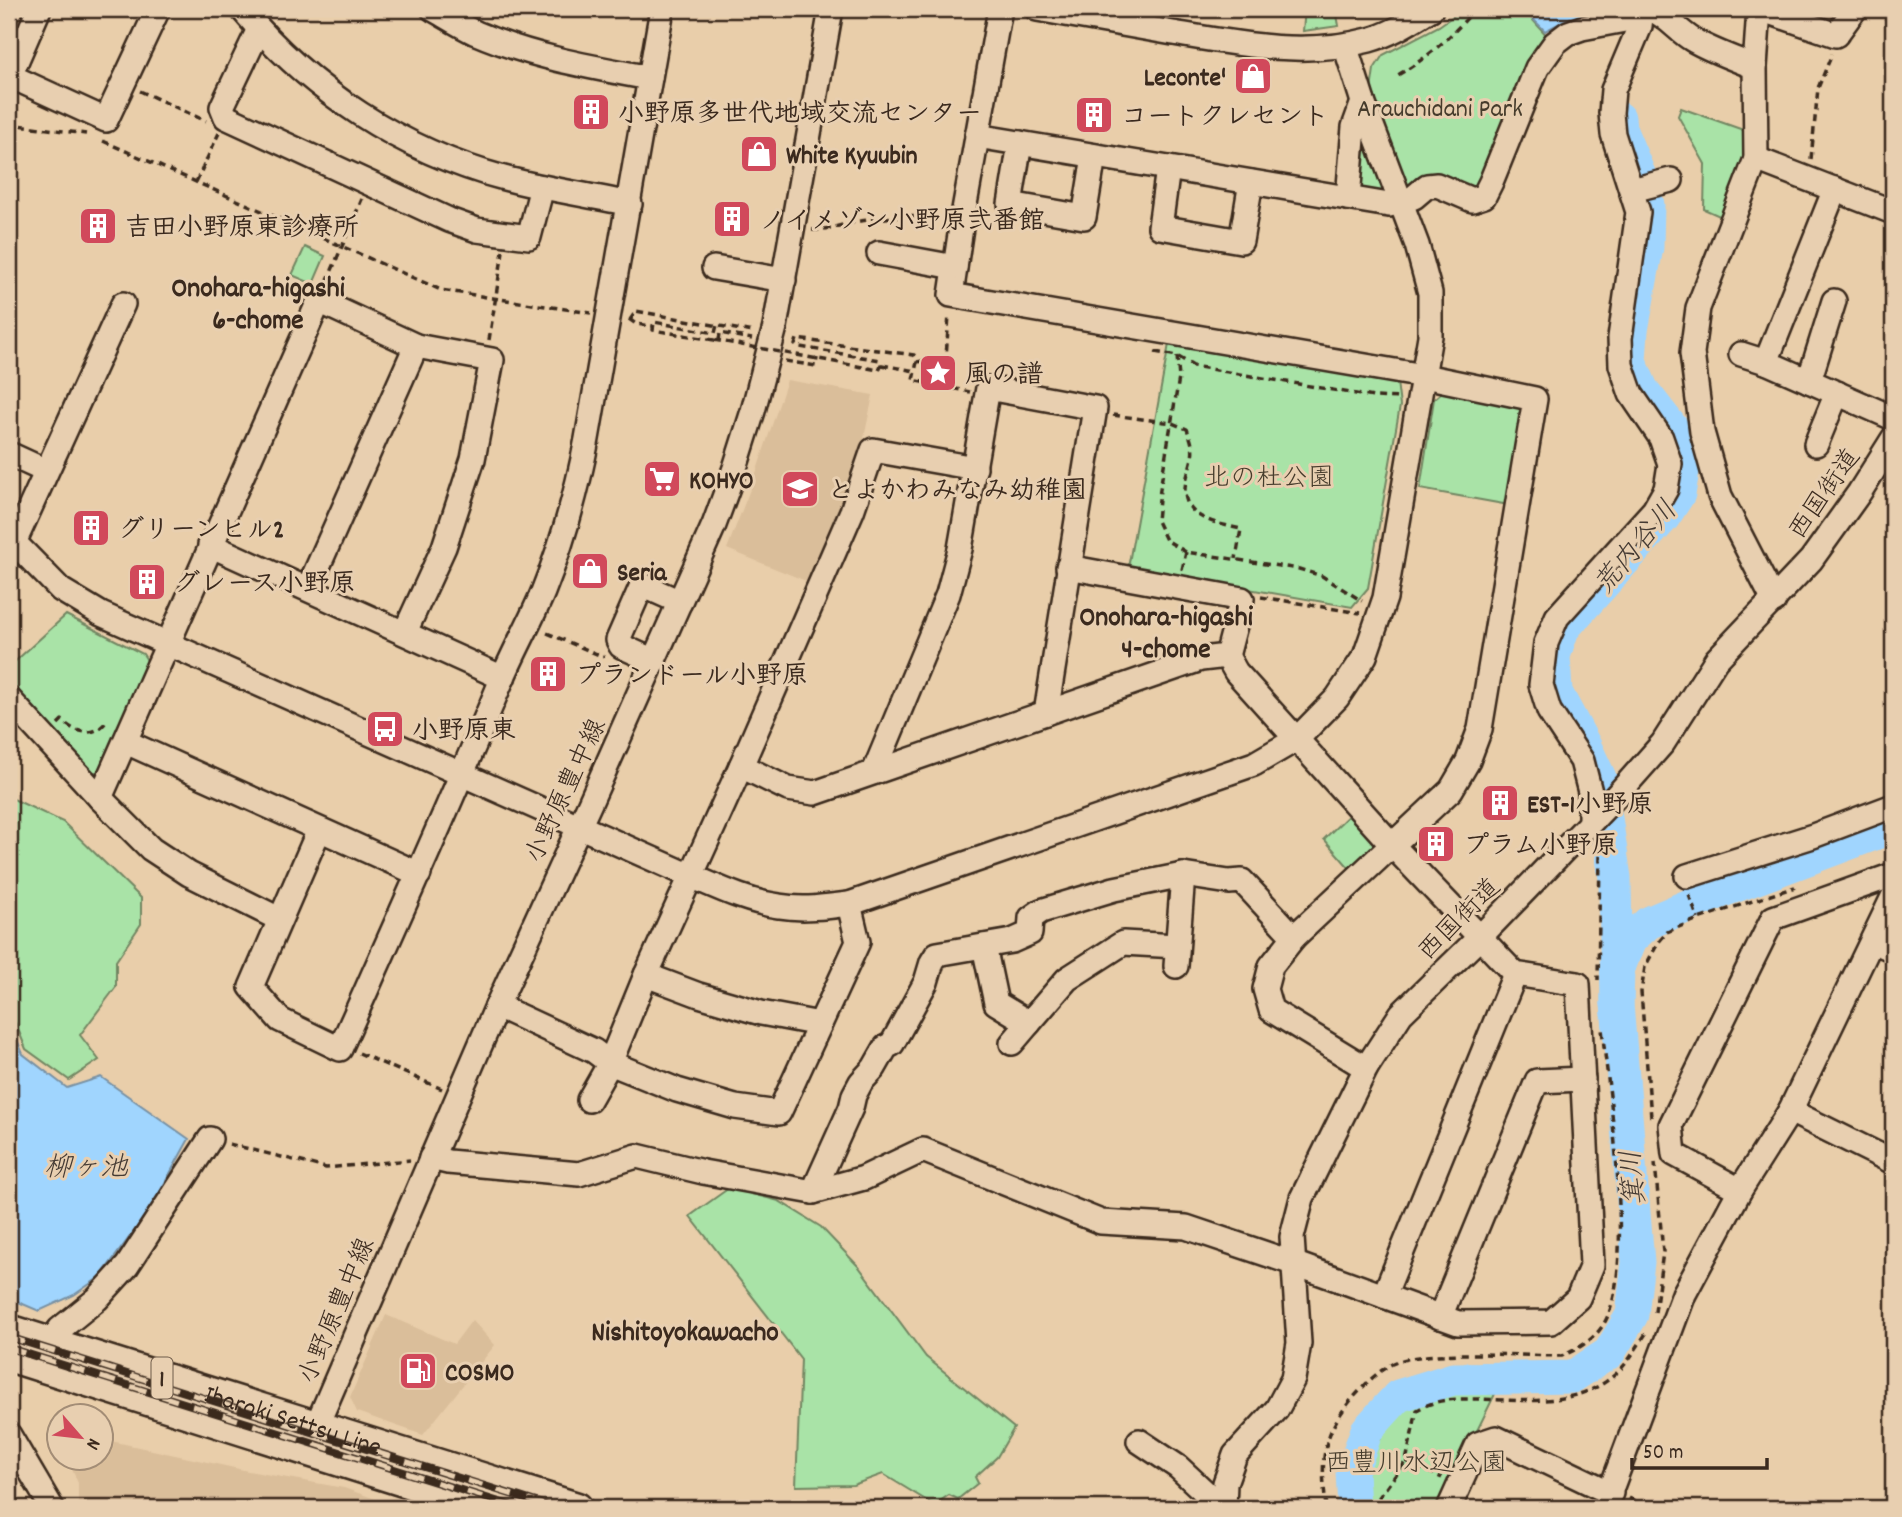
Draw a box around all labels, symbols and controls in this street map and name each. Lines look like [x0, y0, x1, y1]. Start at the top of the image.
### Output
shop icon: Leconte' [1232, 55, 1274, 97]
place label: Leconte' [1144, 61, 1226, 98]
building icon: 小野原多世代地域交流センター [570, 91, 612, 133]
park label: Arauchidani Park [1357, 92, 1523, 129]
building icon: コートクレセント [1073, 94, 1115, 136]
place label: 小野原多世代地域交流センター [618, 97, 982, 134]
place label: コートクレセント [1121, 100, 1329, 137]
shop icon: White Kyuubin [738, 133, 780, 175]
place label: White Kyuubin [786, 139, 918, 176]
building icon: ノイメゾン小野原弐番館 [711, 198, 753, 240]
place label: ノイメゾン小野原弐番館 [759, 204, 1044, 241]
building icon: 吉田小野原東診療所 [77, 205, 119, 247]
place label: 吉田小野原東診療所 [125, 211, 359, 248]
district label: Onohara-higashi 6-chome [171, 271, 345, 343]
place icon: 風の譜 [917, 352, 959, 394]
place label: 風の譜 [965, 358, 1043, 395]
street label: 西国街道 [1781, 442, 1871, 548]
supermarket icon: KOHYO [641, 458, 683, 500]
park label: 北の杜公園 [1204, 461, 1334, 498]
place label: KOHYO [689, 464, 754, 501]
school or university icon: とよかわみなみ幼稚園 [779, 468, 821, 510]
place label: とよかわみなみ幼稚園 [827, 474, 1087, 511]
water label: 荒内谷川 [1587, 493, 1689, 605]
building icon: グリーンヒル2 [70, 507, 112, 549]
place label: グリーンヒル2 [118, 513, 284, 550]
shop icon: Seria [569, 550, 611, 592]
place label: Seria [617, 556, 667, 593]
building icon: グレース小野原 [126, 561, 168, 603]
place label: グレース小野原 [174, 567, 355, 604]
district label: Onohara-higashi 4-chome [1079, 600, 1253, 672]
building icon: プランドール小野原 [527, 653, 569, 695]
place label: プランドール小野原 [575, 659, 808, 696]
bus stop icon: 小野原東 [364, 708, 406, 750]
street label: 小野原豊中線 [517, 713, 617, 870]
place label: 小野原東 [412, 714, 516, 751]
building icon: EST-1小野原 [1479, 782, 1521, 824]
place label: EST-1小野原 [1527, 788, 1653, 825]
building icon: プラム小野原 [1415, 823, 1457, 865]
place label: プラム小野原 [1463, 829, 1617, 866]
street label: 西国街道 [1411, 871, 1510, 970]
water label: 箕川 [1614, 1148, 1658, 1207]
water label: 柳ヶ池 [44, 1150, 129, 1190]
street label: 小野原豊中線 [291, 1232, 386, 1390]
district label: Nishitoyokawacho [591, 1315, 779, 1355]
fuel station icon: COSMO [397, 1350, 439, 1392]
place label: COSMO [445, 1356, 514, 1393]
road number: 1 [152, 1358, 172, 1398]
street label: Ibaraki Settsu Line [199, 1377, 386, 1468]
north arrow [46, 1402, 116, 1472]
scale bar [1632, 1426, 1767, 1470]
text: N [78, 1433, 106, 1454]
text: 50 m [1643, 1439, 1683, 1469]
park label: 西豊川水辺公園 [1325, 1446, 1507, 1483]

